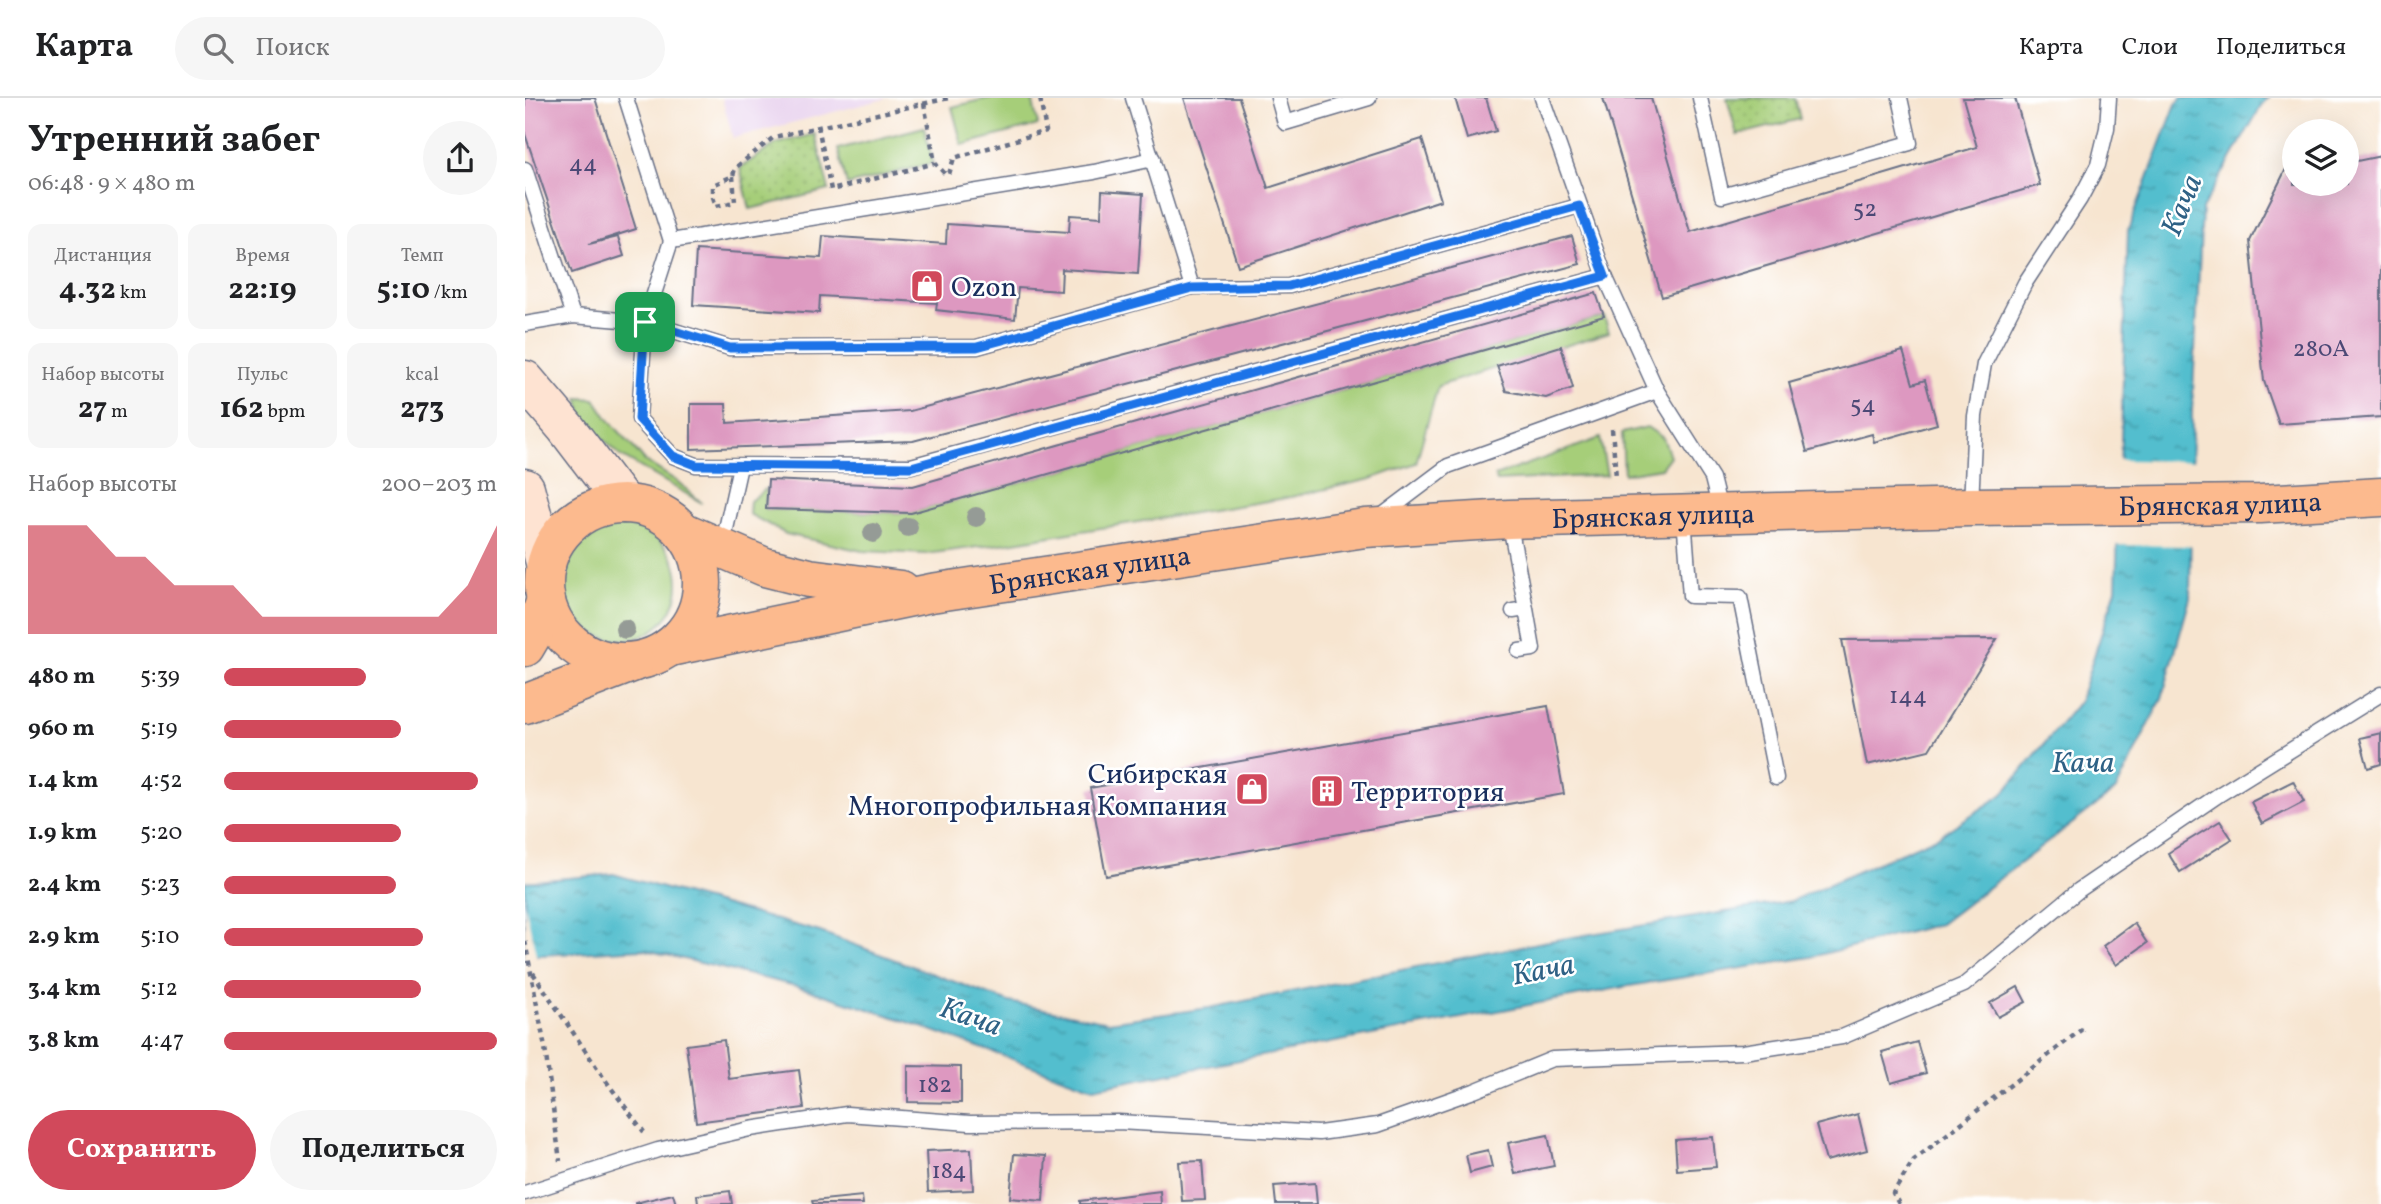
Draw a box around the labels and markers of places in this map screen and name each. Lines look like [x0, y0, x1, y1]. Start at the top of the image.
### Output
shop icon: Ozon [908, 267, 946, 305]
place label: Ozon [951, 269, 1017, 308]
pin [615, 292, 675, 352]
place label: Сибирская Многопрофильная Компания [848, 756, 1227, 827]
shop icon: Сибирская Многопрофильная Компания [1233, 770, 1271, 808]
building icon: Территория [1308, 772, 1346, 810]
place label: Территория [1351, 774, 1504, 813]

